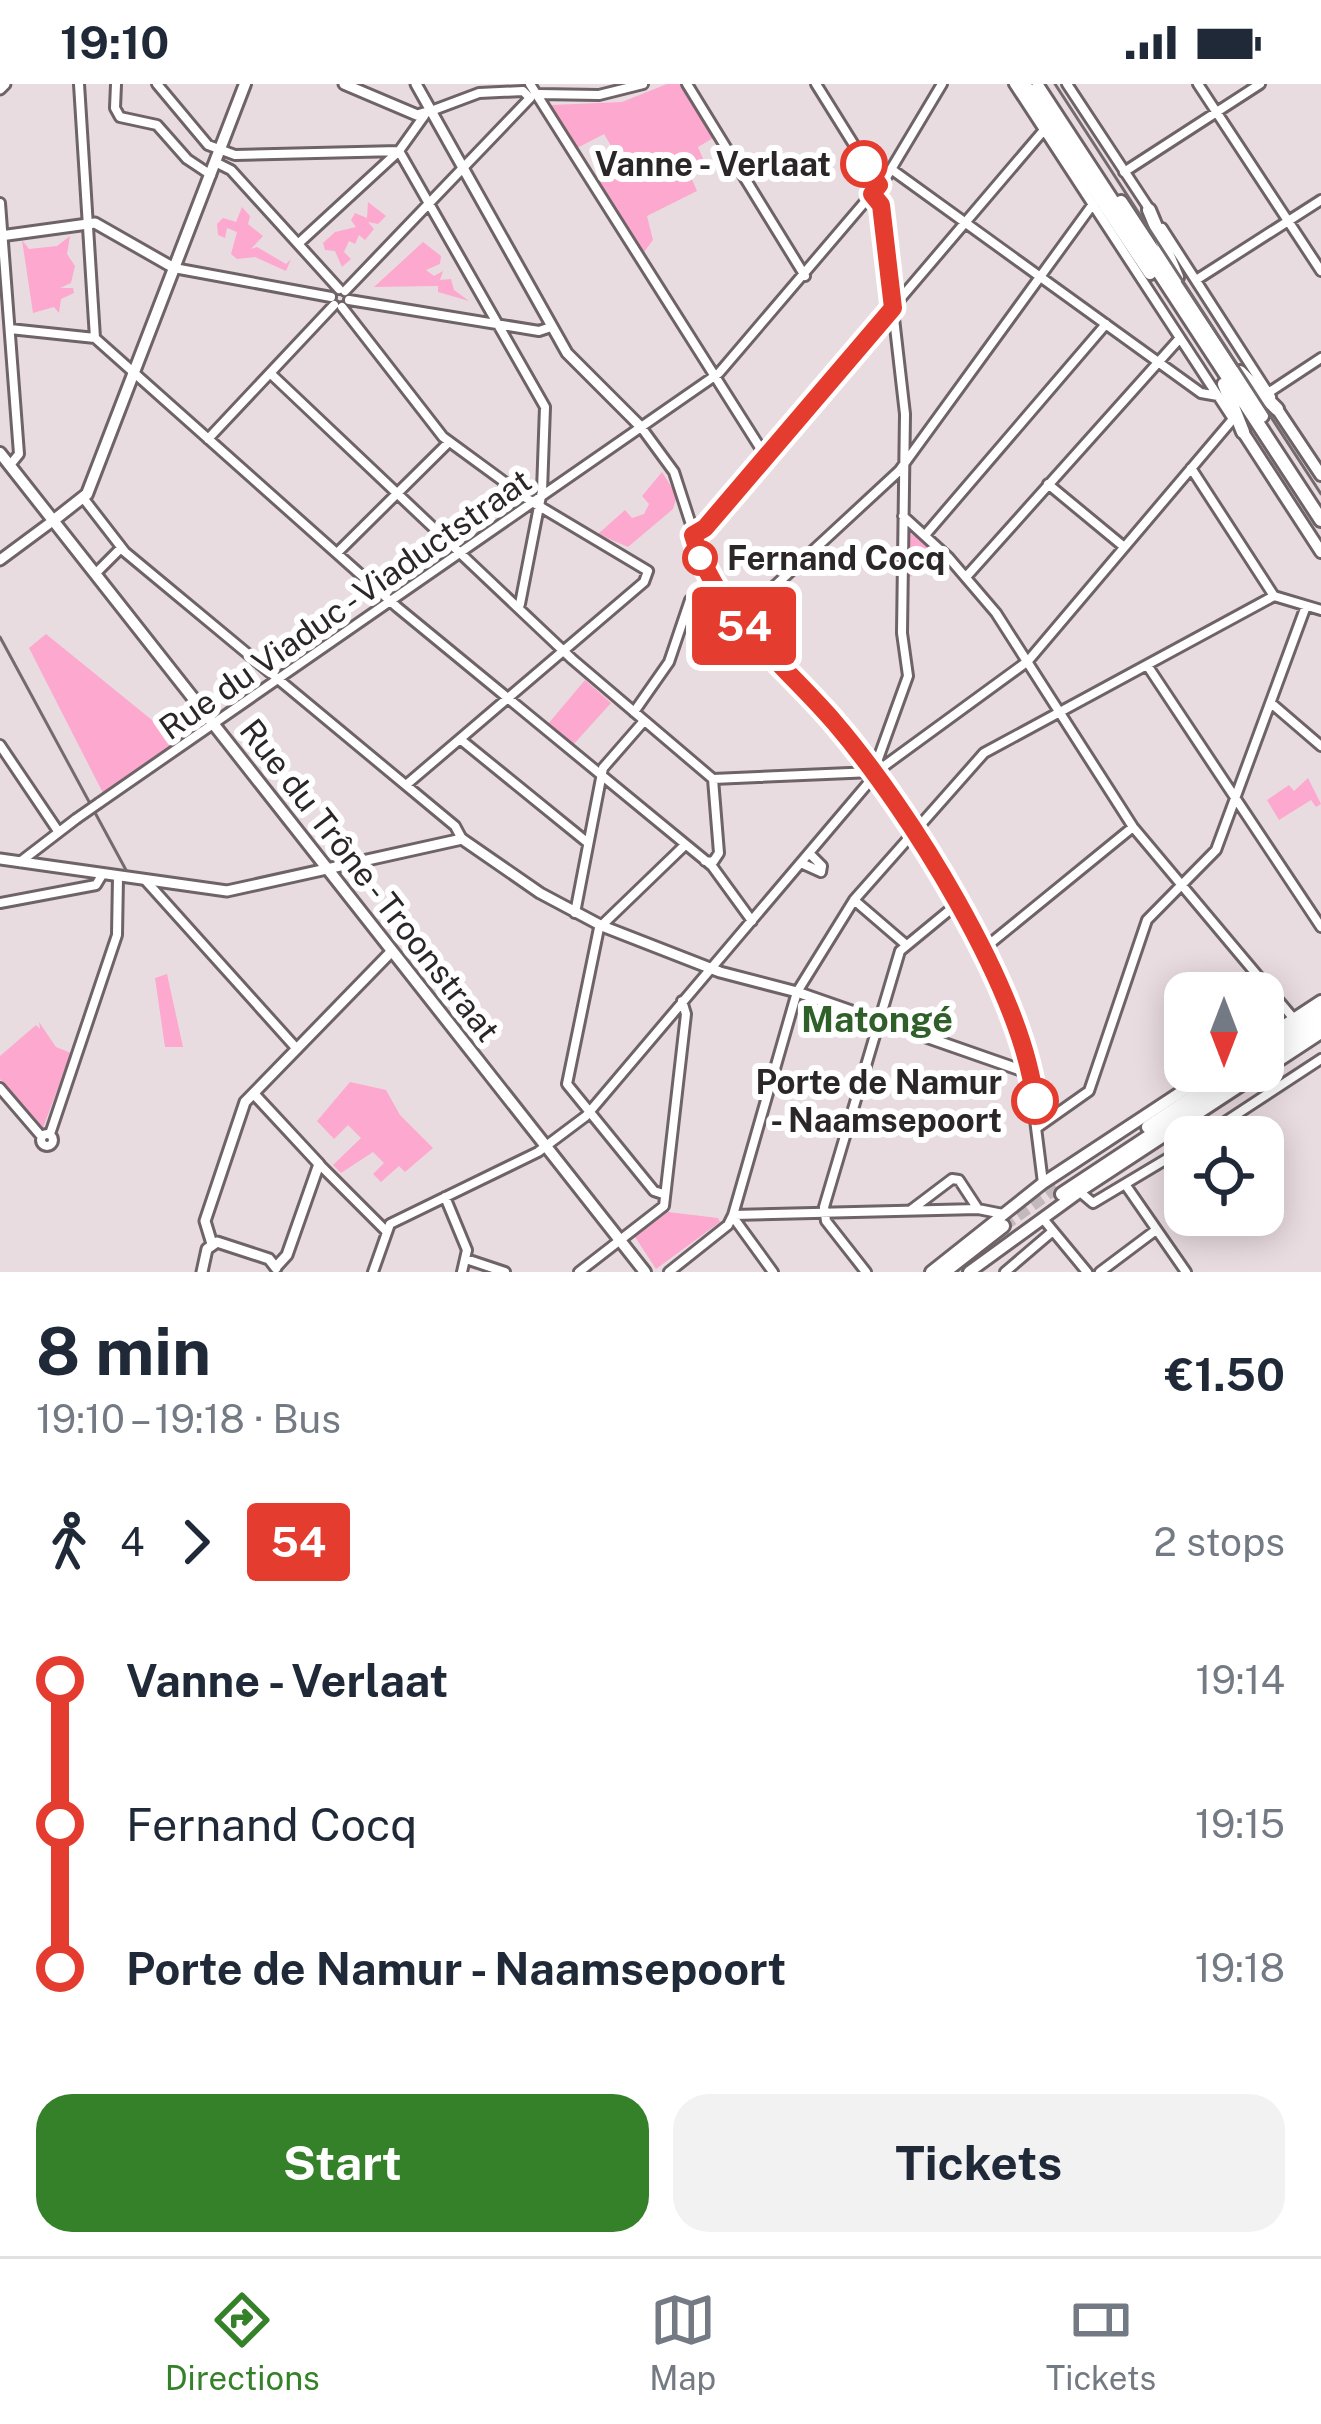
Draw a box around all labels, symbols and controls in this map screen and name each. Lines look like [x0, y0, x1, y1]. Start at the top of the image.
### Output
text: 19:10 [60, 16, 169, 69]
marker: Vanne - Verlaat [842, 142, 886, 186]
place label: Vanne - Verlaat [595, 145, 831, 183]
street label: Rue du Viaduc - Viaductstraat [152, 461, 538, 747]
place label: Fernand Cocq [727, 539, 945, 577]
marker: Fernand Cocq [684, 542, 716, 574]
line badge: 54 [690, 587, 798, 665]
text: 54 [716, 601, 772, 650]
street label: Rue du Trône - Troonstraat [232, 711, 508, 1049]
north arrow [1164, 972, 1284, 1092]
map controls [1164, 972, 1284, 1236]
district label: Matongé [801, 998, 953, 1040]
place label: Porte de Namur - Naamsepoort [755, 1063, 1002, 1139]
marker: Porte de Namur - Naamsepoort [1013, 1079, 1057, 1123]
button: locate [1164, 1116, 1284, 1236]
text: 8 min [36, 1312, 211, 1390]
text: €1.50 [1165, 1348, 1285, 1401]
text: 19:10 – 19:18 · Bus [36, 1396, 341, 1442]
icon: walk [36, 1509, 102, 1575]
icon: forward [163, 1509, 229, 1575]
text: 54 [271, 1517, 326, 1566]
text: 4 [120, 1519, 145, 1565]
text: 2 stops [1153, 1519, 1285, 1565]
text: Vanne - Verlaat [126, 1654, 448, 1707]
text: 19:14 [1196, 1657, 1285, 1703]
text: Fernand Cocq [126, 1798, 417, 1851]
text: 19:15 [1195, 1801, 1285, 1847]
text: Porte de Namur - Naamsepoort [126, 1942, 786, 1995]
text: 19:18 [1195, 1945, 1285, 1991]
button: Start [36, 2094, 649, 2232]
button: Tickets [673, 2094, 1285, 2232]
tab: Directions [165, 2287, 320, 2397]
tab: Map [649, 2287, 716, 2397]
tab: Tickets [1046, 2287, 1156, 2397]

